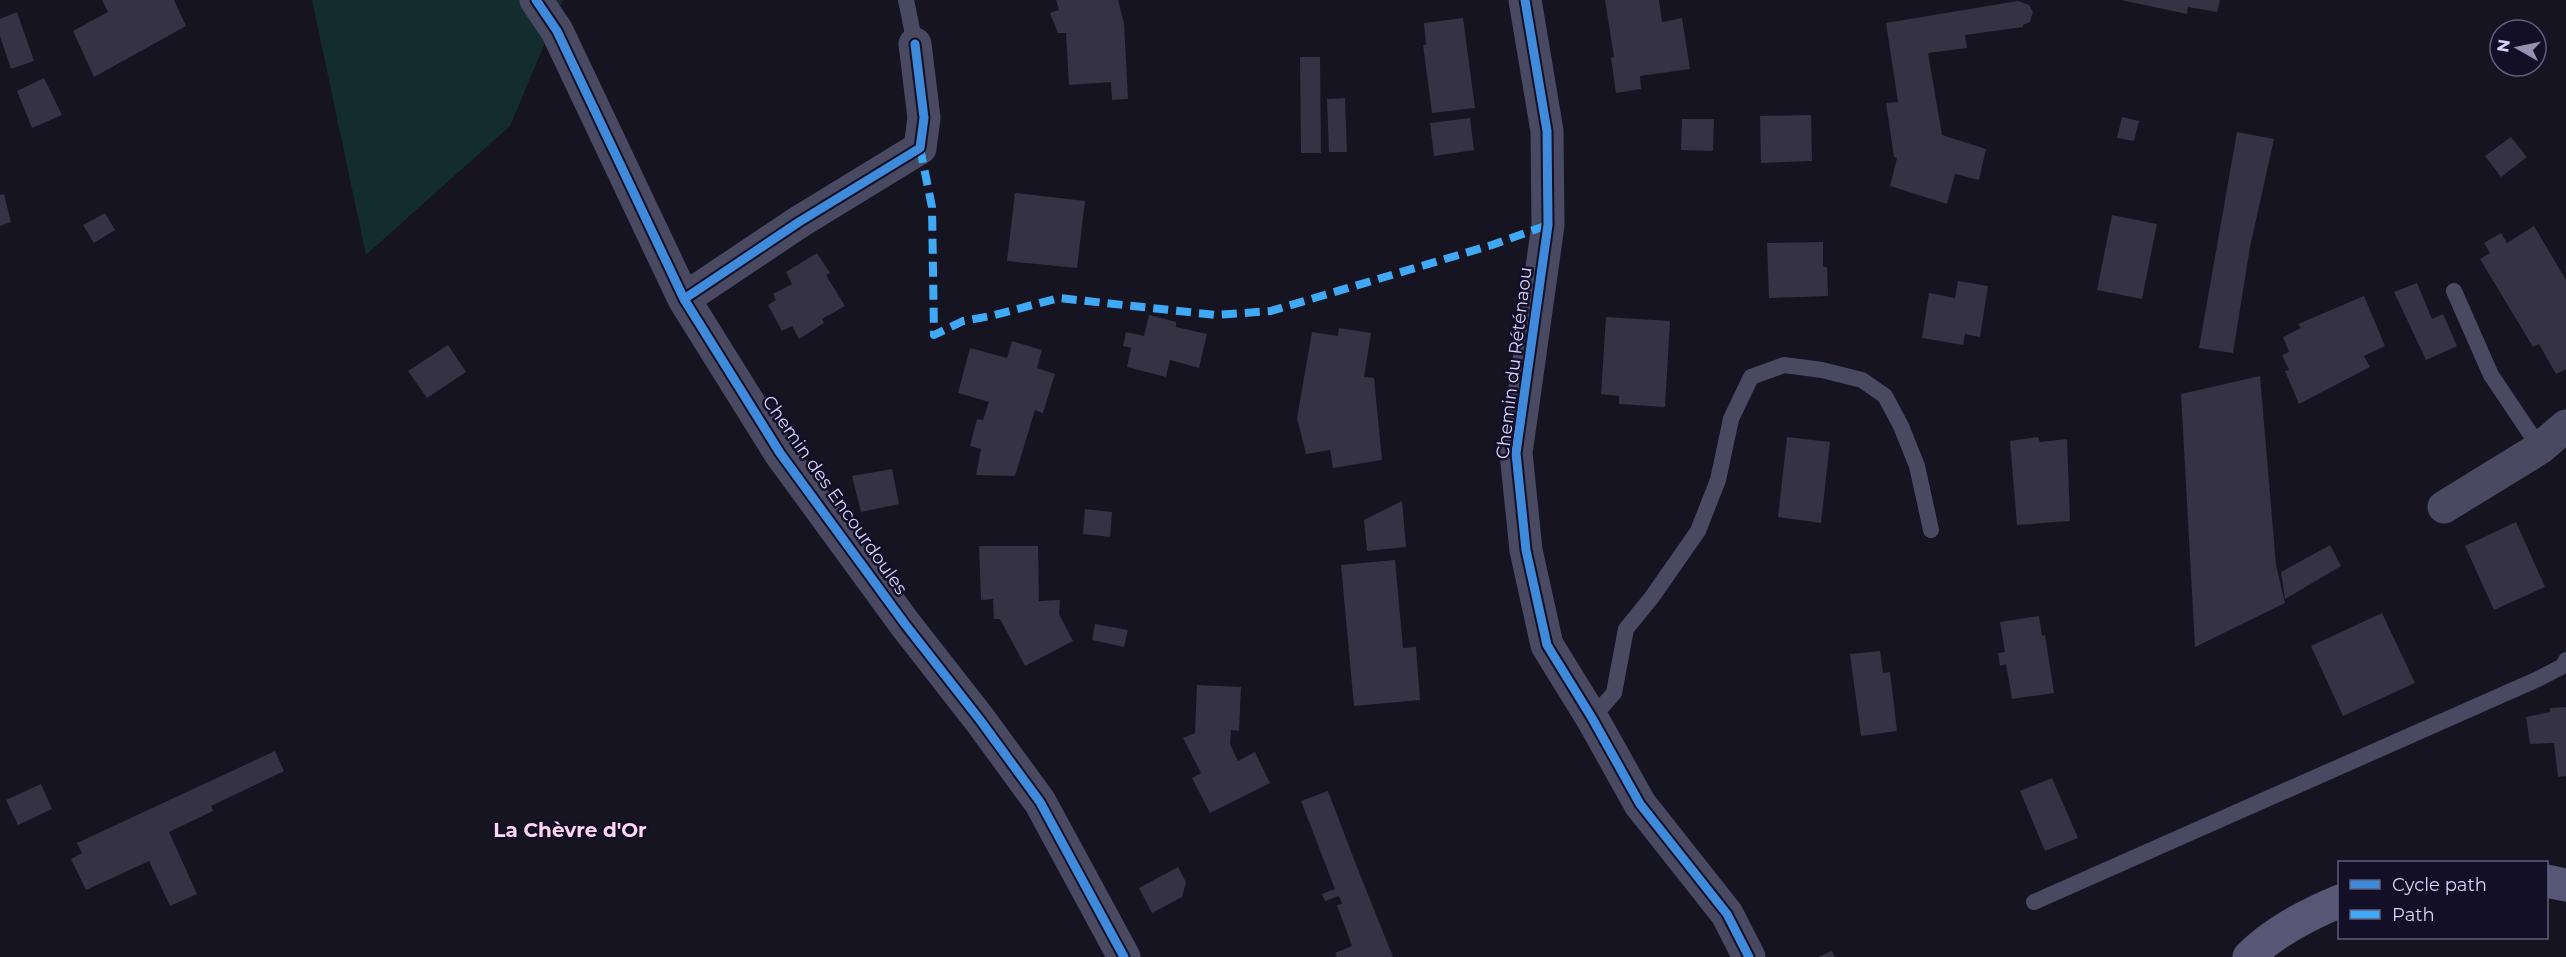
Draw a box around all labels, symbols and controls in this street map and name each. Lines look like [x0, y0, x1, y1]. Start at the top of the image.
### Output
north arrow [2488, 18, 2548, 78]
text: N [2493, 38, 2514, 54]
street label: Chemin du Réténaou [1491, 266, 1537, 460]
street label: Chemin des Encourdoules [758, 391, 912, 599]
district label: La Chèvre d'Or [493, 818, 647, 842]
legend [2338, 861, 2548, 939]
text: Cycle path [2392, 874, 2487, 896]
text: Path [2392, 904, 2435, 926]

